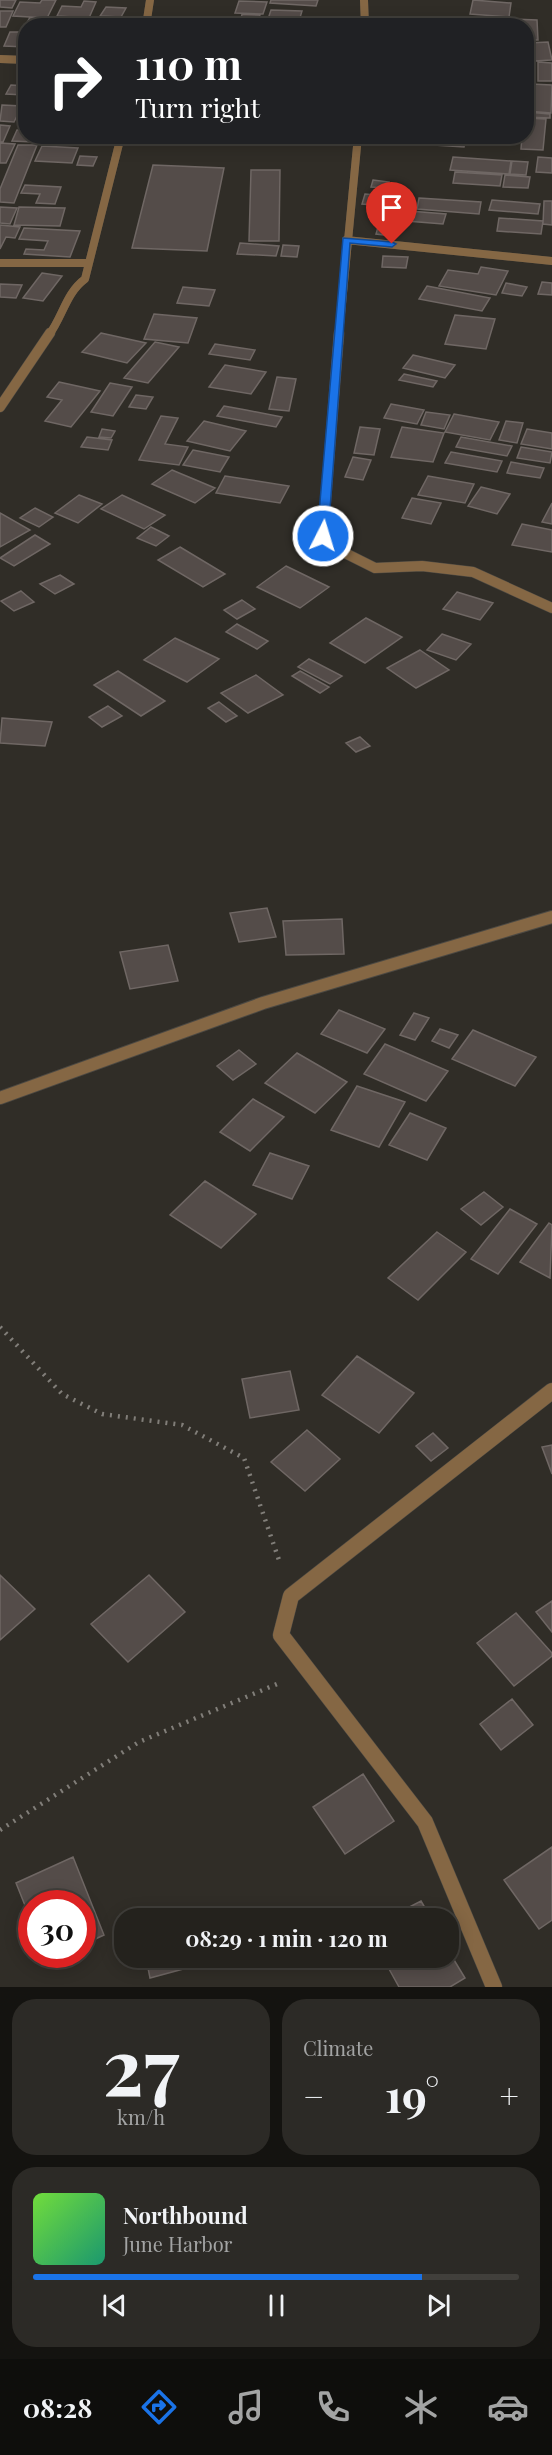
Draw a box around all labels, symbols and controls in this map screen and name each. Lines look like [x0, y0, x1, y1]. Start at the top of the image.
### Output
text: 110 m [135, 35, 242, 91]
icon: right [36, 42, 114, 120]
text: Turn right [135, 89, 260, 125]
pin [366, 182, 417, 244]
icon: arrive [375, 191, 408, 224]
position arrow [291, 504, 355, 568]
speed limit sign: 30 [18, 1890, 96, 1968]
text: 08:29 · 1 min · 120 m [185, 1923, 388, 1953]
text: 27 [103, 2012, 179, 2116]
text: Climate [303, 2034, 373, 2061]
text: 19° [385, 2064, 439, 2124]
text: − [303, 2073, 324, 2117]
text: + [500, 2073, 519, 2117]
text: km/h [117, 2103, 165, 2130]
text: Northbound [123, 2200, 248, 2230]
text: June Harbor [123, 2230, 233, 2257]
icon: previous [98, 2289, 131, 2322]
icon: pause [260, 2289, 293, 2322]
icon: next [422, 2289, 455, 2322]
icon: directions [138, 2386, 180, 2428]
icon: music [225, 2386, 267, 2428]
icon: phone [312, 2386, 354, 2428]
icon: climate [400, 2386, 442, 2428]
icon: car [487, 2386, 529, 2428]
text: 08:28 [23, 2389, 92, 2425]

